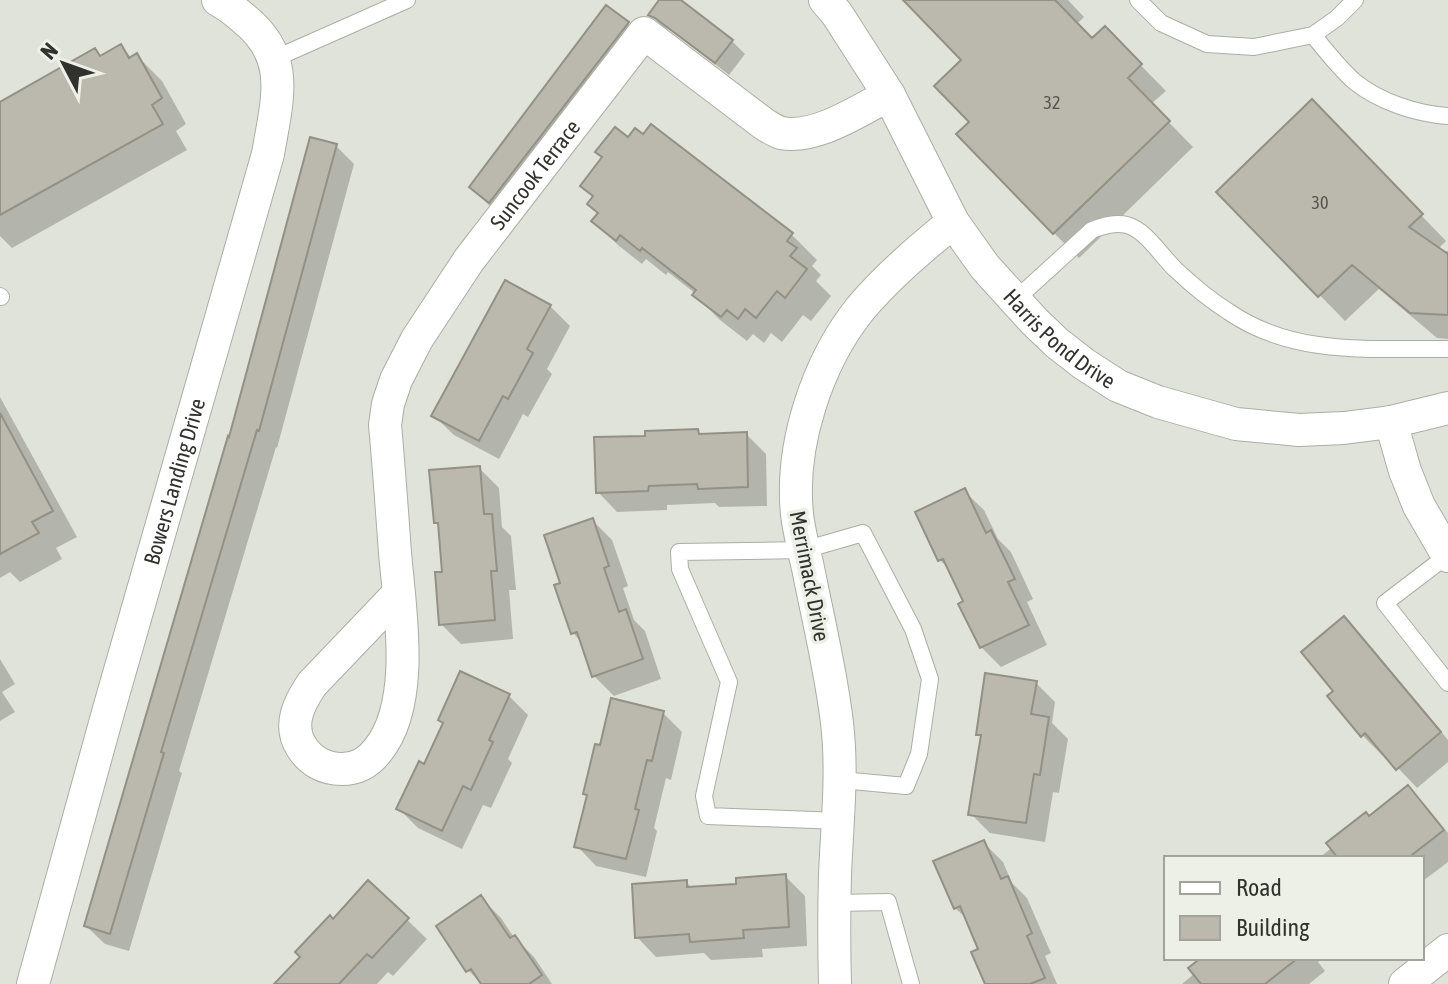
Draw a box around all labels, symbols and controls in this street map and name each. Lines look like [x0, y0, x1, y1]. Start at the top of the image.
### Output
north arrow [24, 24, 104, 104]
text: N [35, 37, 63, 64]
house number: 32 [1044, 92, 1060, 113]
street label: Suncook Terrace [484, 115, 585, 235]
house number: 30 [1312, 192, 1328, 213]
street label: Harris Pond Drive [998, 283, 1120, 394]
street label: Bowers Landing Drive [138, 395, 210, 568]
street label: Merrimack Drive [785, 509, 835, 643]
legend [1164, 856, 1424, 960]
text: Road [1236, 874, 1282, 901]
text: Building [1236, 914, 1310, 941]

